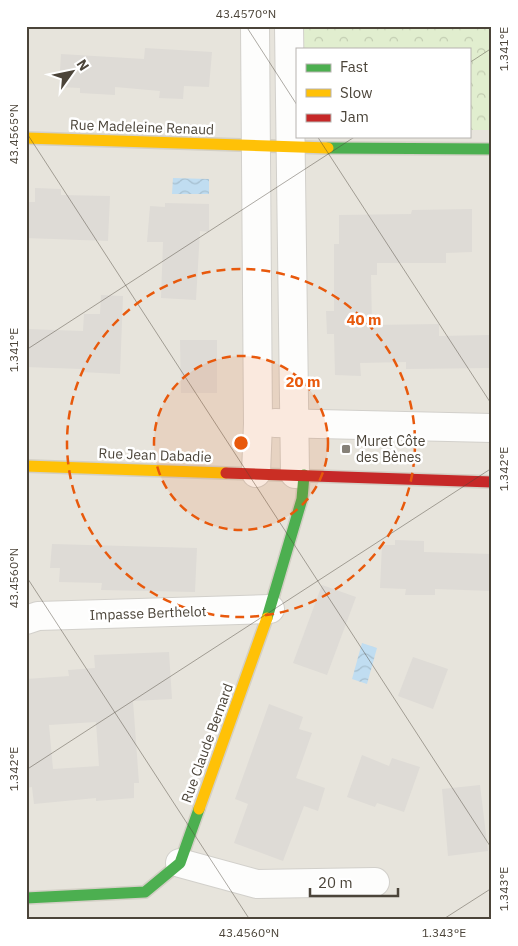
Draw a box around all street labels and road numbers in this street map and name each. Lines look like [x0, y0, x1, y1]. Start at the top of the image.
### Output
street label: Rue Madeleine Renaud [70, 115, 214, 139]
street label: Rue Jean Dabadie [98, 444, 212, 466]
street label: Impasse Berthelot [89, 602, 207, 624]
street label: Rue Claude Bernard [177, 681, 237, 805]

